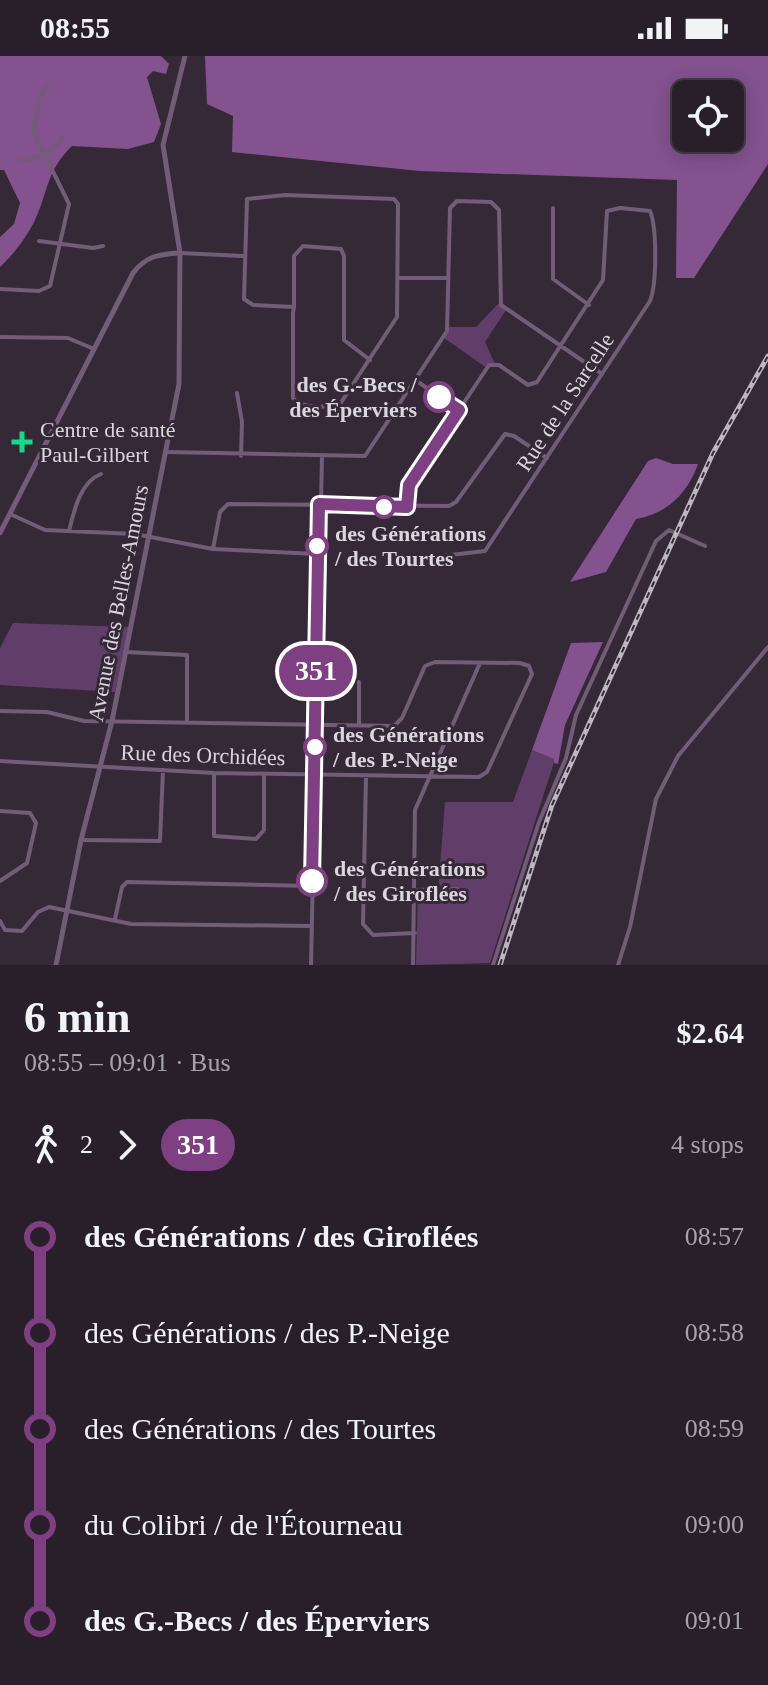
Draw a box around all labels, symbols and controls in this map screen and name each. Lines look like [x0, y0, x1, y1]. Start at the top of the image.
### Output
text: 08:55 [40, 11, 110, 44]
map controls [672, 80, 744, 152]
button: locate [672, 80, 744, 152]
street label: Rue de la Sarcelle [511, 328, 619, 476]
place label: des G.-Becs / des Éperviers [289, 372, 418, 422]
marker: des G.-Becs / des Éperviers [424, 382, 454, 412]
place label: Centre de santé Paul-Gilbert [40, 417, 176, 467]
marker: Centre de santé Paul-Gilbert [11, 431, 33, 453]
street label: Avenue des Belles-Amours [83, 483, 153, 723]
unlabelled marker [373, 496, 395, 518]
place label: des Générations / des Tourtes [334, 521, 486, 571]
marker: des Générations / des Tourtes [306, 535, 328, 557]
line badge: 351 [270, 645, 362, 697]
text: 351 [295, 655, 337, 686]
place label: des Générations / des P.-Neige [332, 722, 484, 772]
marker: des Générations / des P.-Neige [304, 736, 326, 758]
street label: Rue des Orchidées [120, 740, 286, 770]
place label: des Générations / des Giroflées [333, 856, 485, 906]
marker: des Générations / des Giroflées [297, 866, 327, 896]
text: 6 min [24, 993, 130, 1042]
text: $2.64 [677, 1016, 744, 1049]
text: 08:55 – 09:01 · Bus [24, 1048, 231, 1077]
icon: walk [24, 1123, 68, 1167]
icon: forward [105, 1123, 149, 1167]
text: 351 [177, 1129, 219, 1160]
text: 2 [80, 1130, 93, 1159]
text: 4 stops [671, 1130, 744, 1159]
text: des Générations / des Giroflées [84, 1220, 478, 1253]
text: 08:57 [685, 1222, 744, 1251]
text: des Générations / des P.-Neige [84, 1316, 450, 1349]
text: 08:58 [685, 1318, 744, 1347]
text: des Générations / des Tourtes [84, 1412, 436, 1445]
text: 08:59 [685, 1414, 744, 1443]
text: du Colibri / de l'Étourneau [84, 1508, 403, 1541]
text: 09:00 [685, 1510, 744, 1539]
text: des G.-Becs / des Éperviers [84, 1604, 430, 1637]
text: 09:01 [685, 1606, 744, 1635]

